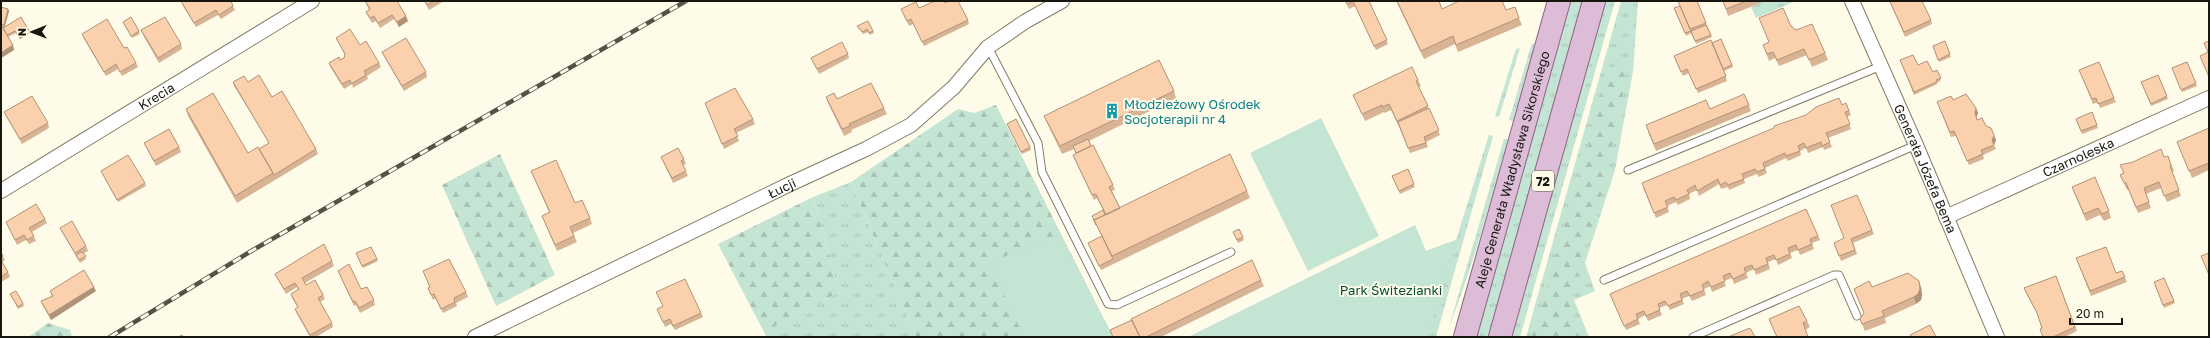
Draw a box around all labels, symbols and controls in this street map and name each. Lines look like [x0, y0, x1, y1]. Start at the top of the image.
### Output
north arrow [12, 12, 52, 52]
text: N [15, 28, 28, 36]
street label: Aleje Generała Władysława Sikorskiego [1471, 49, 1553, 290]
street label: Krecia [135, 79, 177, 113]
place label: Młodzieżowy Ośrodek Socjoterapii nr 4 [1124, 96, 1261, 127]
street label: Generała Józefa Bema [1891, 101, 1960, 236]
building icon: Młodzieżowy Ośrodek Socjoterapii nr 4 [1103, 102, 1121, 120]
street label: Czarnoleska [2040, 134, 2116, 180]
road number: 72 [1532, 171, 1554, 191]
street label: Łucji [765, 174, 798, 202]
park label: Park Świtezianki [1340, 282, 1442, 298]
scale bar [2070, 300, 2122, 326]
text: 20 m [2076, 306, 2104, 321]

